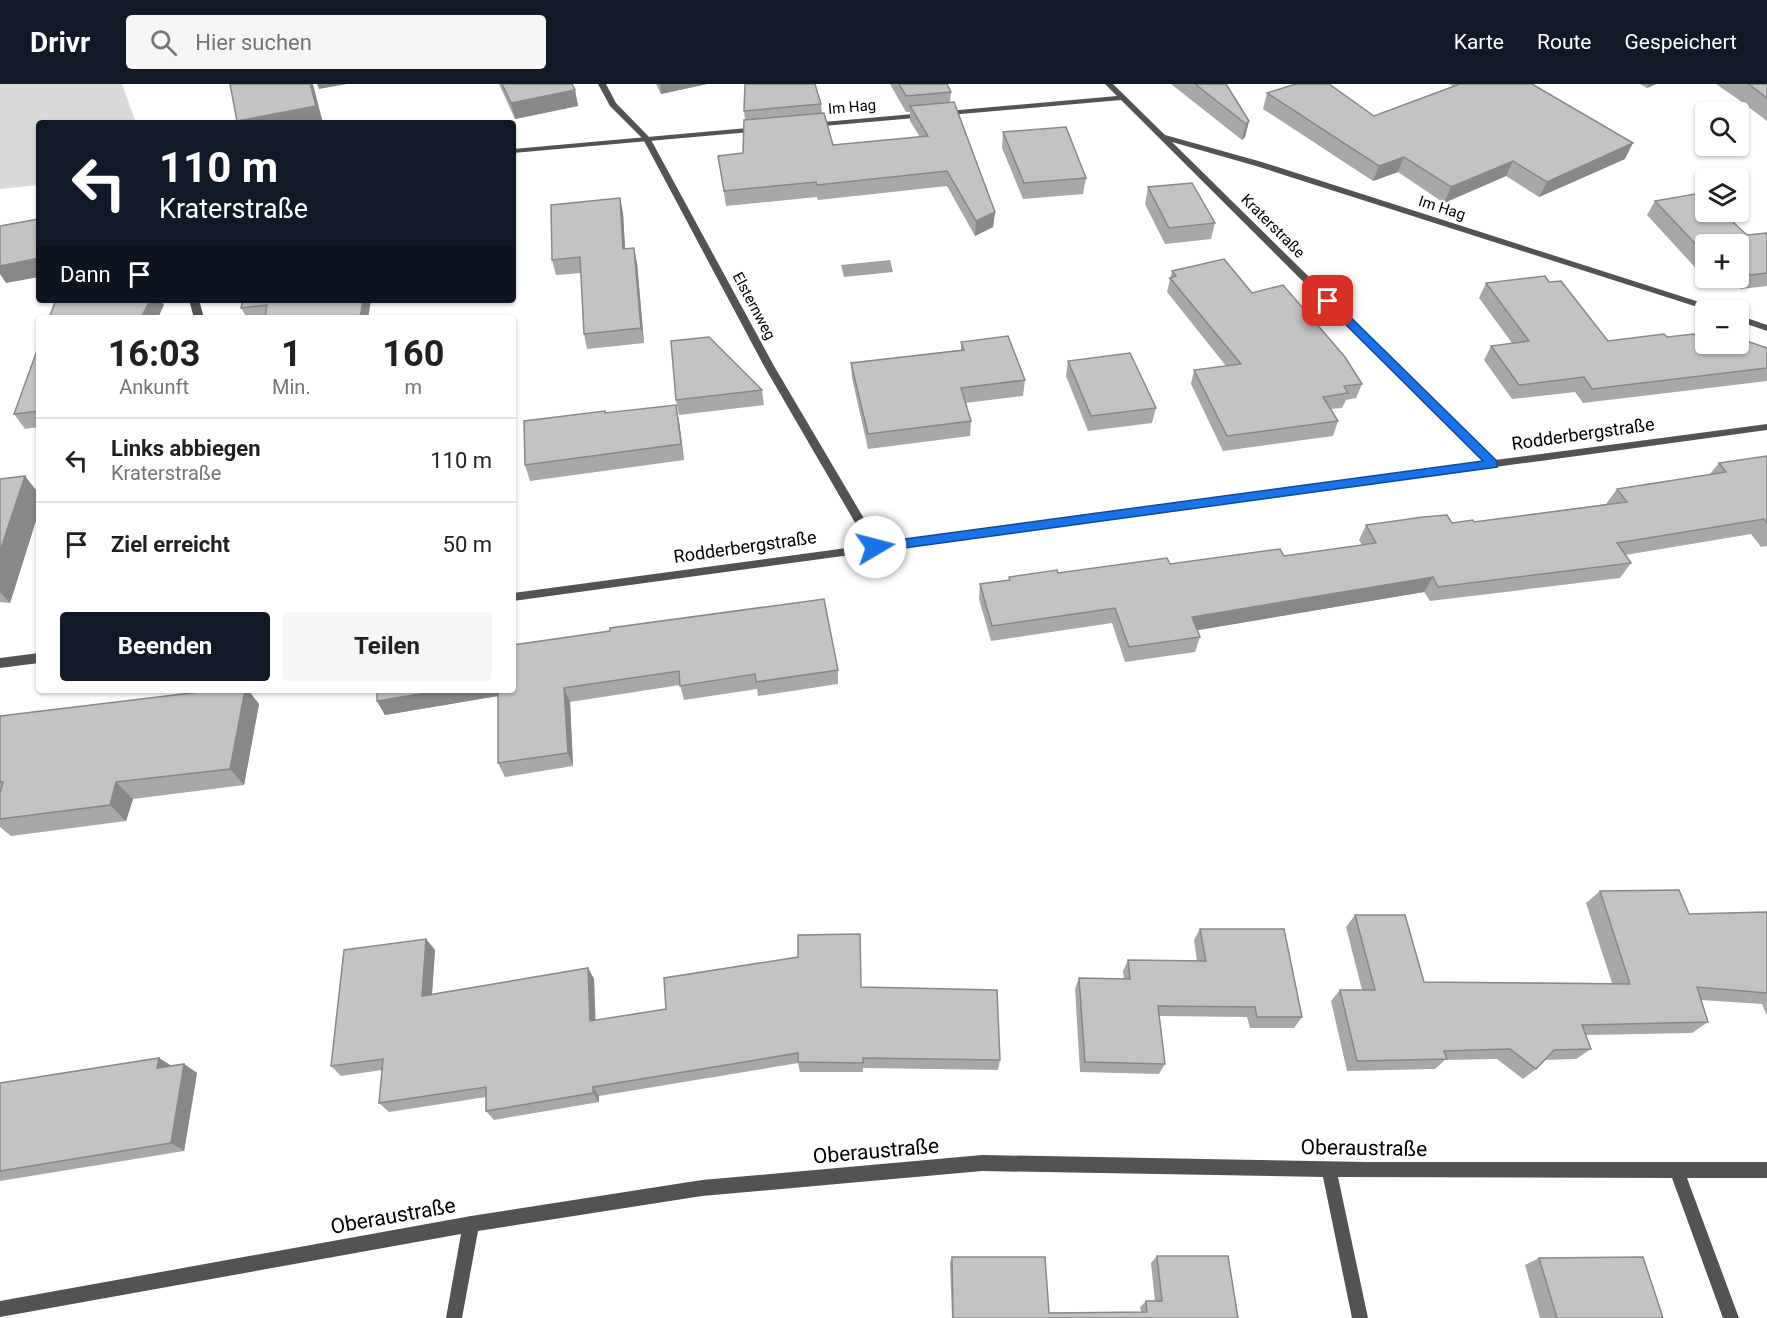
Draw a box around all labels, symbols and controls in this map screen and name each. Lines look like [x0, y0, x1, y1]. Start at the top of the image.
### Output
search box [126, 15, 546, 69]
text: Drivr [30, 26, 90, 59]
icon: search [147, 26, 180, 59]
text: Hier suchen [195, 30, 312, 55]
text: Karte [1454, 30, 1504, 54]
text: Route [1537, 30, 1591, 54]
text: Gespeichert [1624, 30, 1737, 54]
street label: Im Hag [827, 96, 877, 118]
map controls [1695, 102, 1749, 354]
button: search [1695, 102, 1749, 156]
text: 110 m [159, 143, 278, 192]
icon: left [60, 144, 138, 222]
button: layers [1695, 168, 1749, 222]
street label: Kraterstraße [1237, 190, 1309, 262]
street label: Im Hag [1416, 192, 1468, 224]
text: Kraterstraße [159, 193, 308, 225]
button: + [1695, 234, 1749, 288]
icon: arrive [123, 258, 156, 291]
text: Dann [60, 262, 111, 287]
street label: Elsternweg [729, 269, 779, 343]
pin [1302, 275, 1353, 326]
icon: arrive [1311, 284, 1344, 317]
button: − [1695, 300, 1749, 354]
text: 16:03 [108, 333, 200, 375]
text: 1 [281, 333, 302, 375]
text: 160 [382, 333, 444, 375]
text: Ankunft [119, 375, 189, 399]
text: Min. [272, 375, 311, 399]
text: m [405, 375, 422, 399]
street label: Rodderbergstraße [1510, 413, 1656, 454]
text: Links abbiegen [111, 436, 261, 461]
icon: left [60, 444, 93, 477]
text: 110 m [430, 448, 492, 473]
text: Kraterstraße [111, 461, 221, 485]
position arrow [843, 515, 907, 579]
street label: Rodderbergstraße [672, 526, 818, 567]
icon: arrive [60, 528, 93, 561]
text: Ziel erreicht [111, 532, 230, 557]
text: 50 m [443, 532, 492, 557]
button: Beenden [60, 612, 270, 681]
button: Teilen [282, 612, 492, 681]
street label: Oberaustraße [812, 1134, 940, 1168]
street label: Oberaustraße [1301, 1135, 1427, 1161]
street label: Oberaustraße [329, 1193, 457, 1239]

